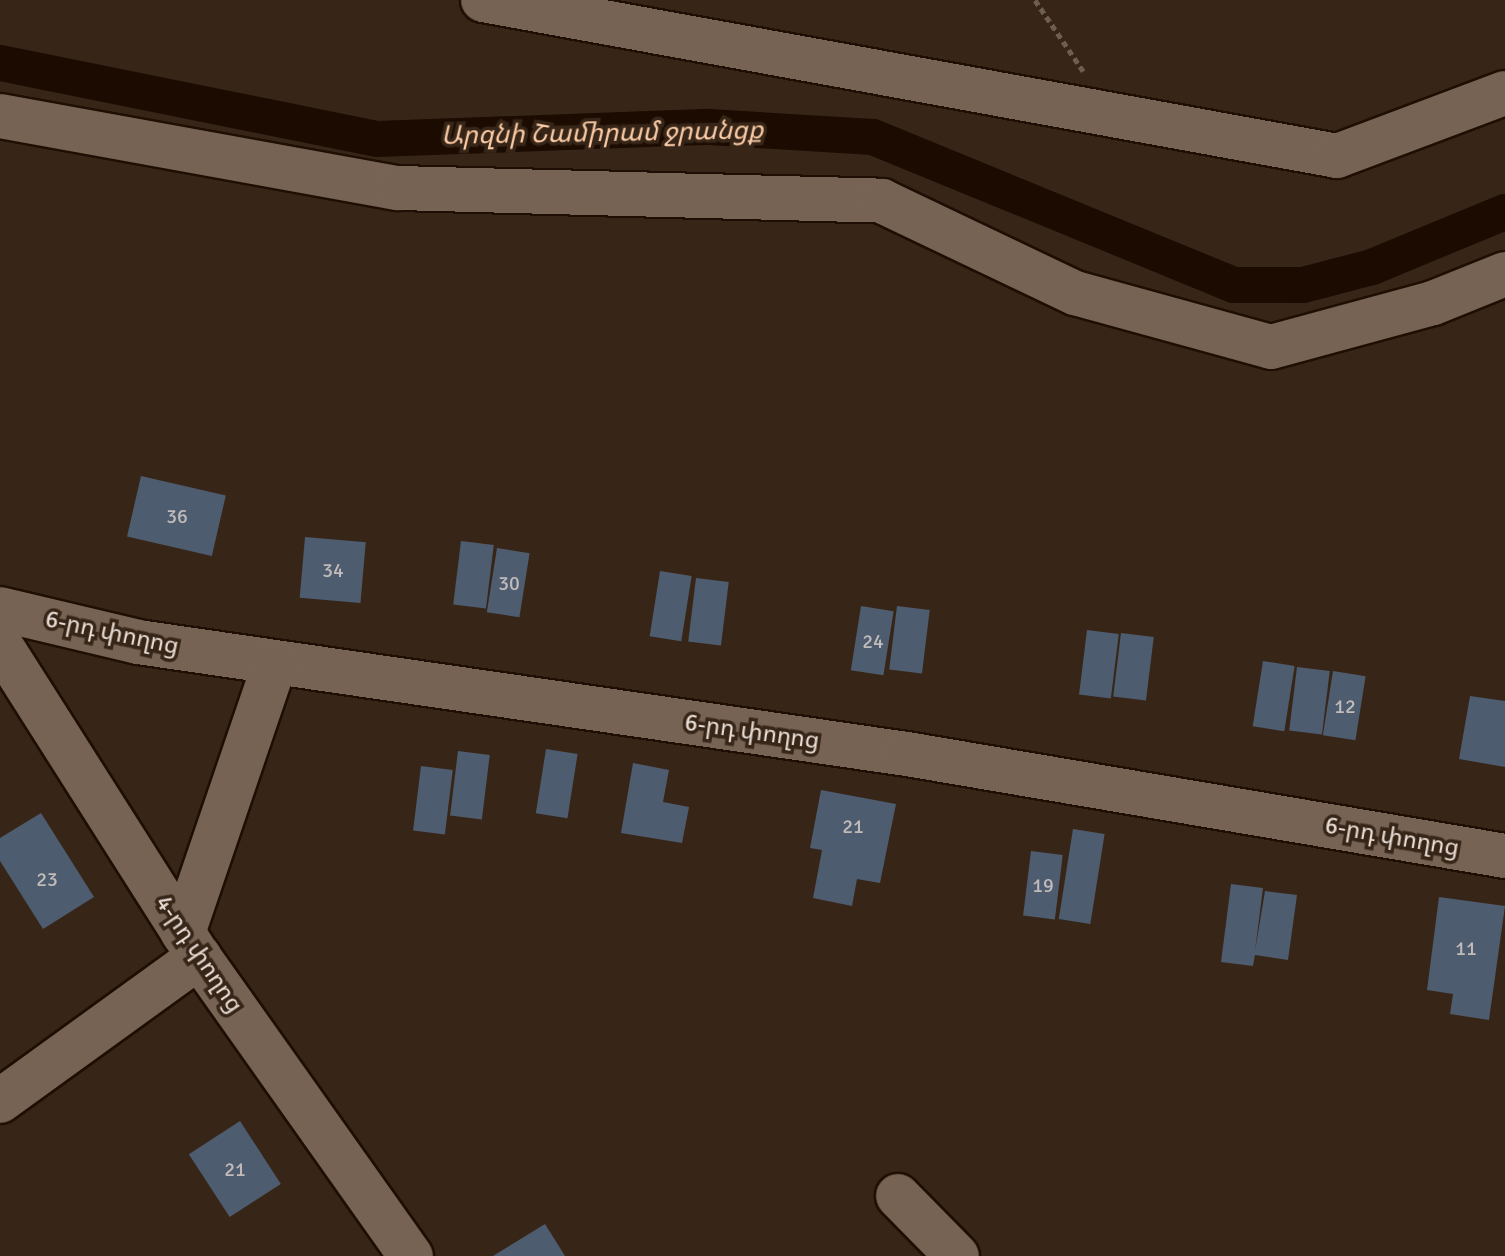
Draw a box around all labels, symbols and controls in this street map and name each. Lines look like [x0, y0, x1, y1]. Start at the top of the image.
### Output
water label: Արզնի Շամիրամ ջրանցք [441, 116, 763, 152]
house number: 36 [166, 504, 188, 528]
house number: 34 [322, 558, 344, 582]
house number: 30 [498, 571, 520, 595]
street label: 6-րդ փողոց [43, 605, 181, 661]
house number: 24 [862, 629, 884, 653]
house number: 12 [1334, 694, 1356, 718]
street label: 6-րդ փողոց [683, 708, 821, 756]
street label: 6-րդ փողոց [1323, 811, 1461, 863]
house number: 21 [842, 814, 864, 838]
house number: 23 [36, 867, 58, 891]
house number: 19 [1032, 873, 1054, 897]
street label: 4-րդ փողոց [149, 890, 249, 1018]
house number: 11 [1455, 936, 1477, 960]
house number: 21 [224, 1157, 246, 1181]

